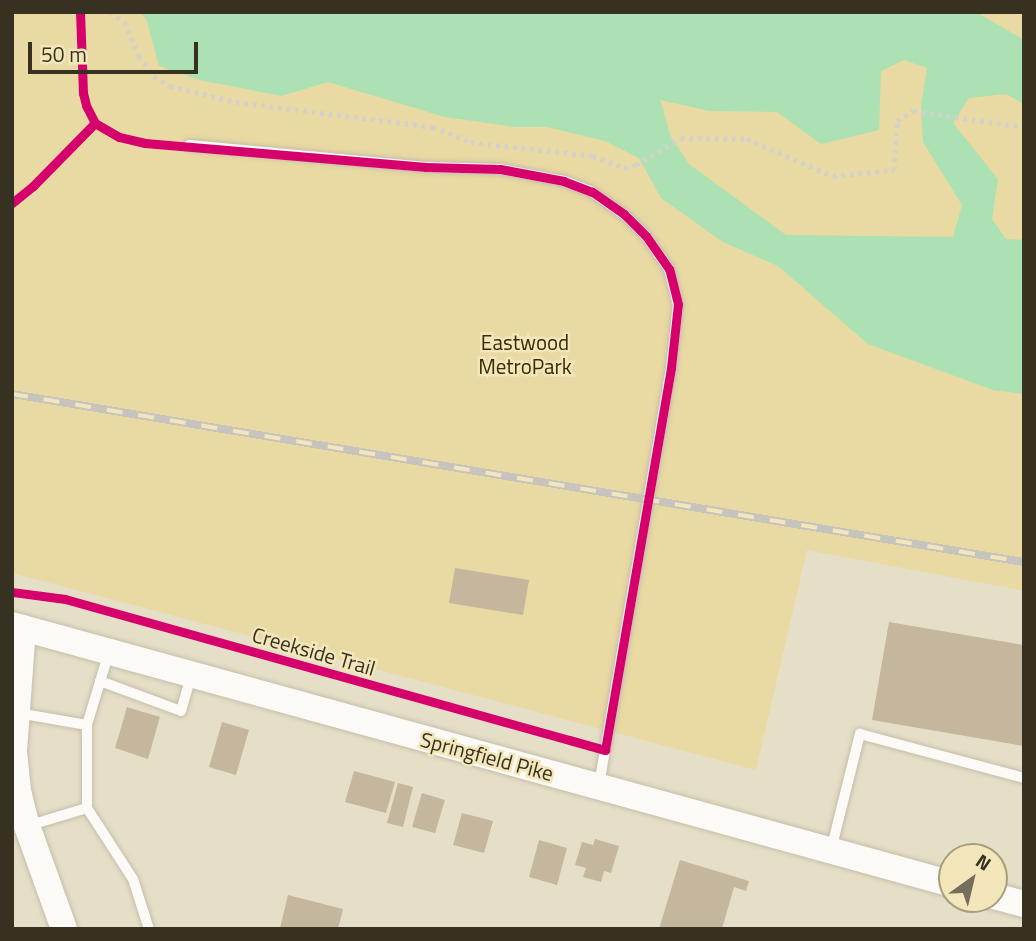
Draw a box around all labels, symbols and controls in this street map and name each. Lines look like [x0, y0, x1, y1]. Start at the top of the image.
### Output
scale bar [32, 28, 201, 72]
text: 50 m [41, 38, 87, 70]
park label: Eastwood MetroPark [478, 329, 572, 379]
street label: Creekside Trail [250, 621, 378, 681]
street label: Springfield Pike [418, 726, 556, 786]
north arrow [938, 843, 1008, 913]
text: N [970, 846, 997, 878]

